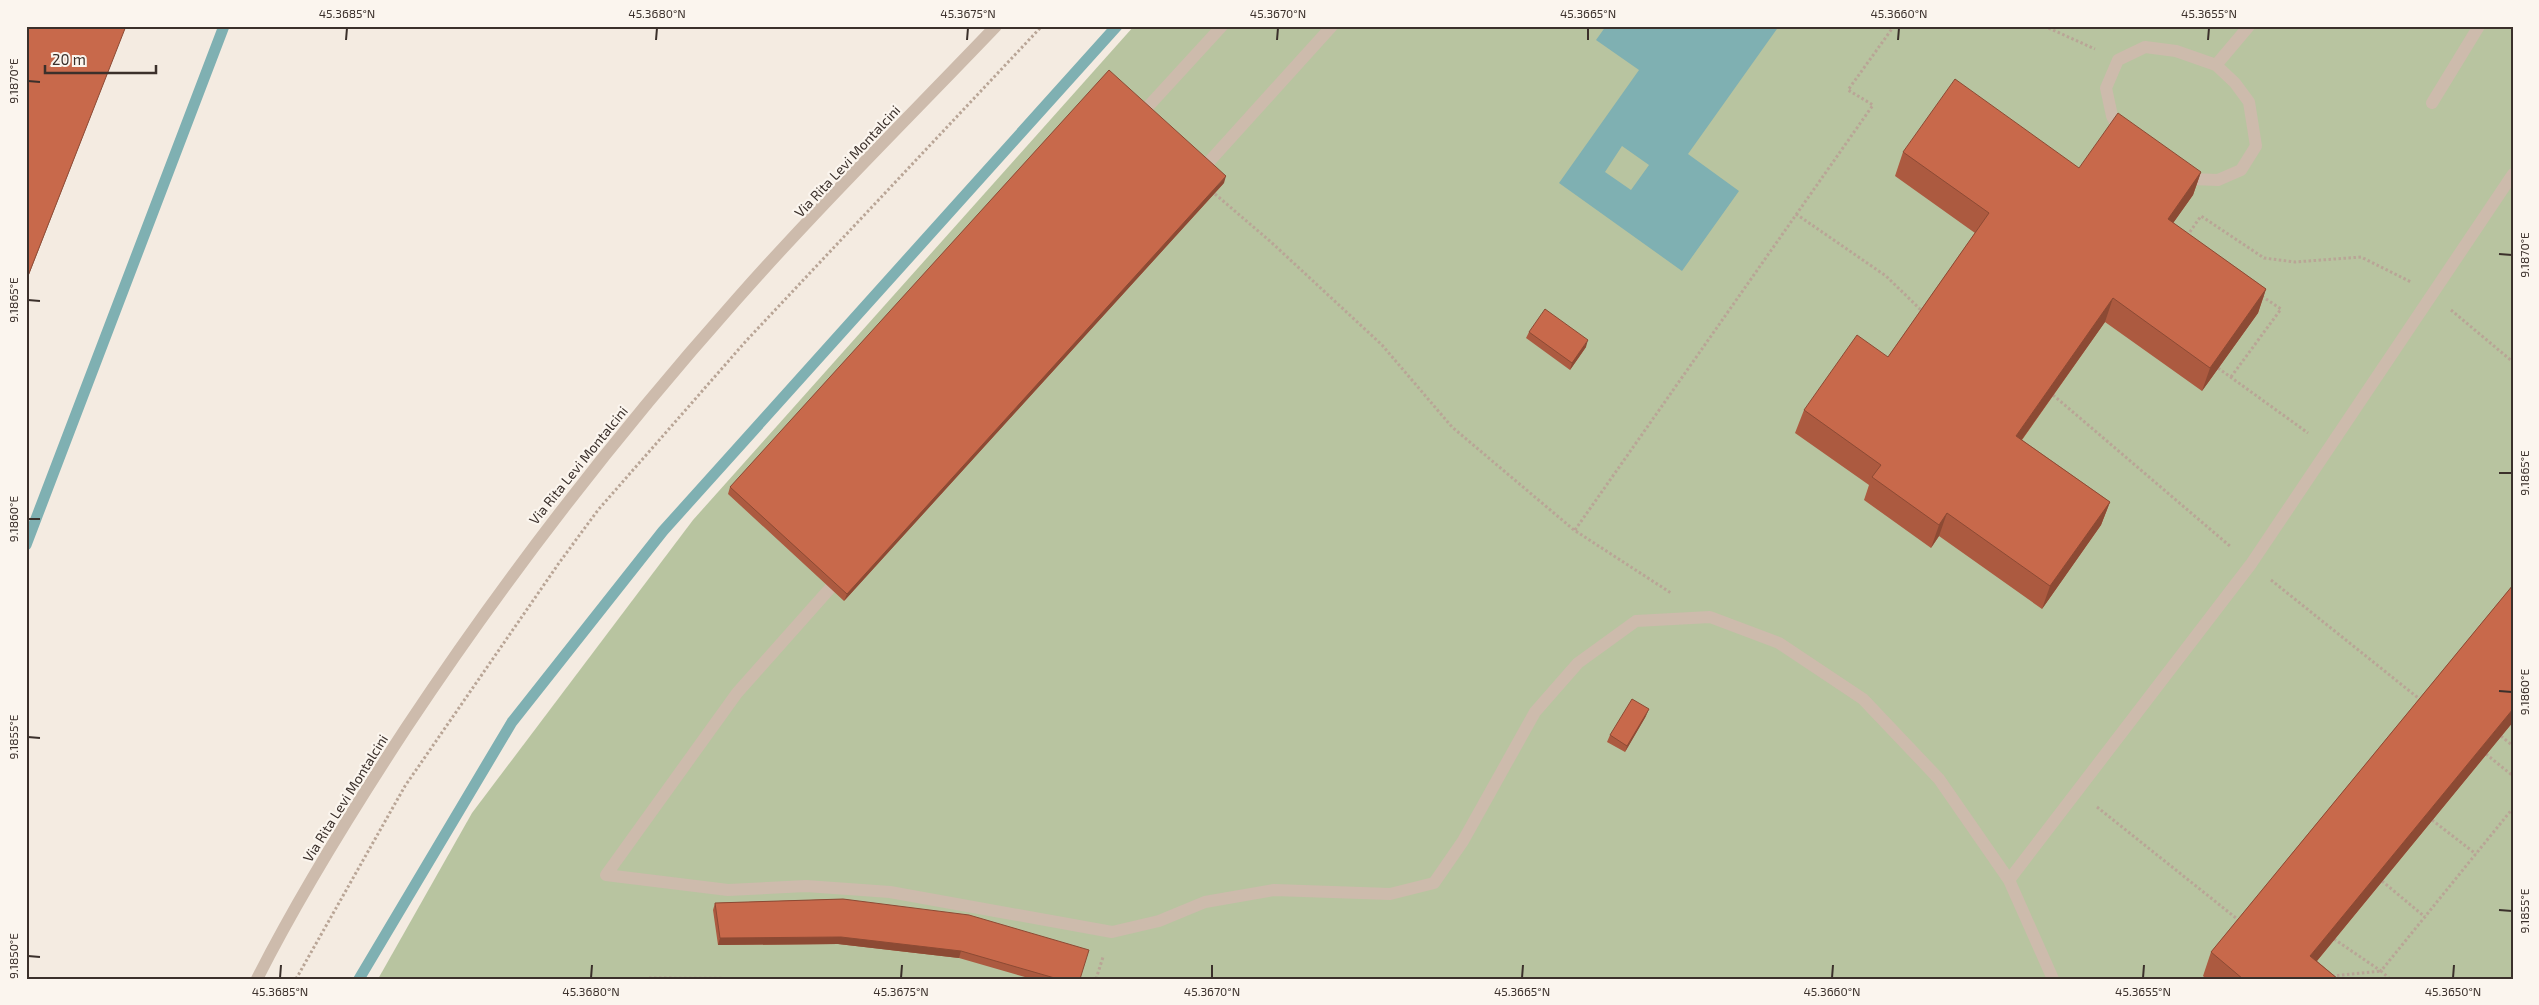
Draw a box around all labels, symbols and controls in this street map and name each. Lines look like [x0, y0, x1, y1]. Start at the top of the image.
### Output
text: 45.3685°N [319, 6, 375, 20]
text: 45.3680°N [628, 6, 686, 20]
text: 45.3675°N [940, 6, 996, 20]
text: 45.3670°N [1250, 6, 1306, 20]
text: 45.3665°N [1560, 6, 1616, 20]
text: 45.3660°N [1870, 6, 1928, 20]
text: 45.3655°N [2181, 6, 2237, 20]
scale bar [45, 42, 156, 74]
text: 20 m [52, 50, 86, 68]
text: 9.1870°E [6, 58, 20, 104]
street label: Via Rita Levi Montalcini [791, 101, 903, 221]
text: 9.1870°E [2517, 232, 2531, 278]
text: 9.1865°E [6, 277, 20, 323]
street label: Via Rita Levi Montalcini [525, 402, 631, 528]
text: 9.1865°E [2517, 450, 2531, 496]
text: 9.1860°E [6, 496, 20, 542]
text: 9.1860°E [2517, 669, 2531, 715]
text: 9.1855°E [6, 714, 20, 760]
street label: Via Rita Levi Montalcini [299, 731, 391, 865]
text: 9.1855°E [2517, 888, 2531, 934]
text: 9.1850°E [6, 933, 20, 979]
text: 45.3685°N [252, 984, 308, 998]
text: 45.3680°N [562, 984, 620, 998]
text: 45.3675°N [873, 984, 929, 998]
text: 45.3670°N [1184, 984, 1240, 998]
text: 45.3665°N [1494, 984, 1550, 998]
text: 45.3660°N [1803, 984, 1861, 998]
text: 45.3655°N [2115, 984, 2171, 998]
text: 45.3650°N [2425, 984, 2481, 998]

